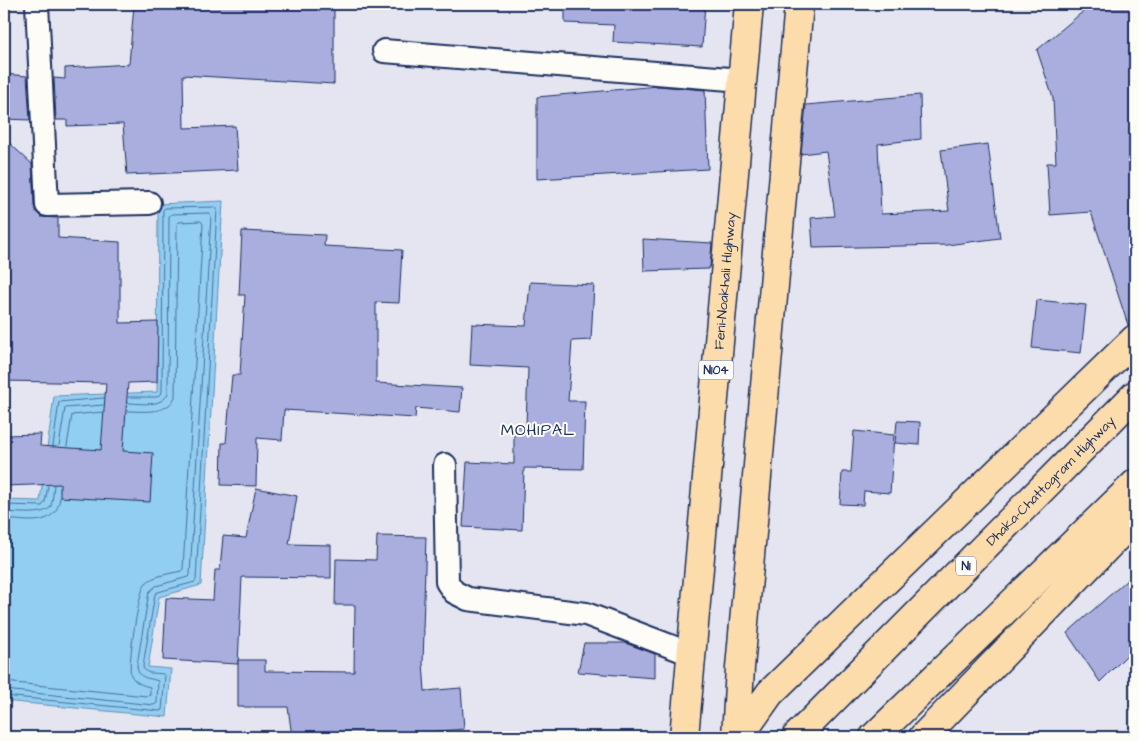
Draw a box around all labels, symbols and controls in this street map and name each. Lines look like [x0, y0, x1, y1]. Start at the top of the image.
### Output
street label: Feni-Noakhali HIghway [709, 211, 742, 351]
road number: N104 [698, 360, 734, 380]
street label: Dhaka-Chattogram Highway [982, 412, 1120, 551]
district label: MOHIPAL [501, 419, 575, 441]
road number: N1 [956, 556, 976, 576]

